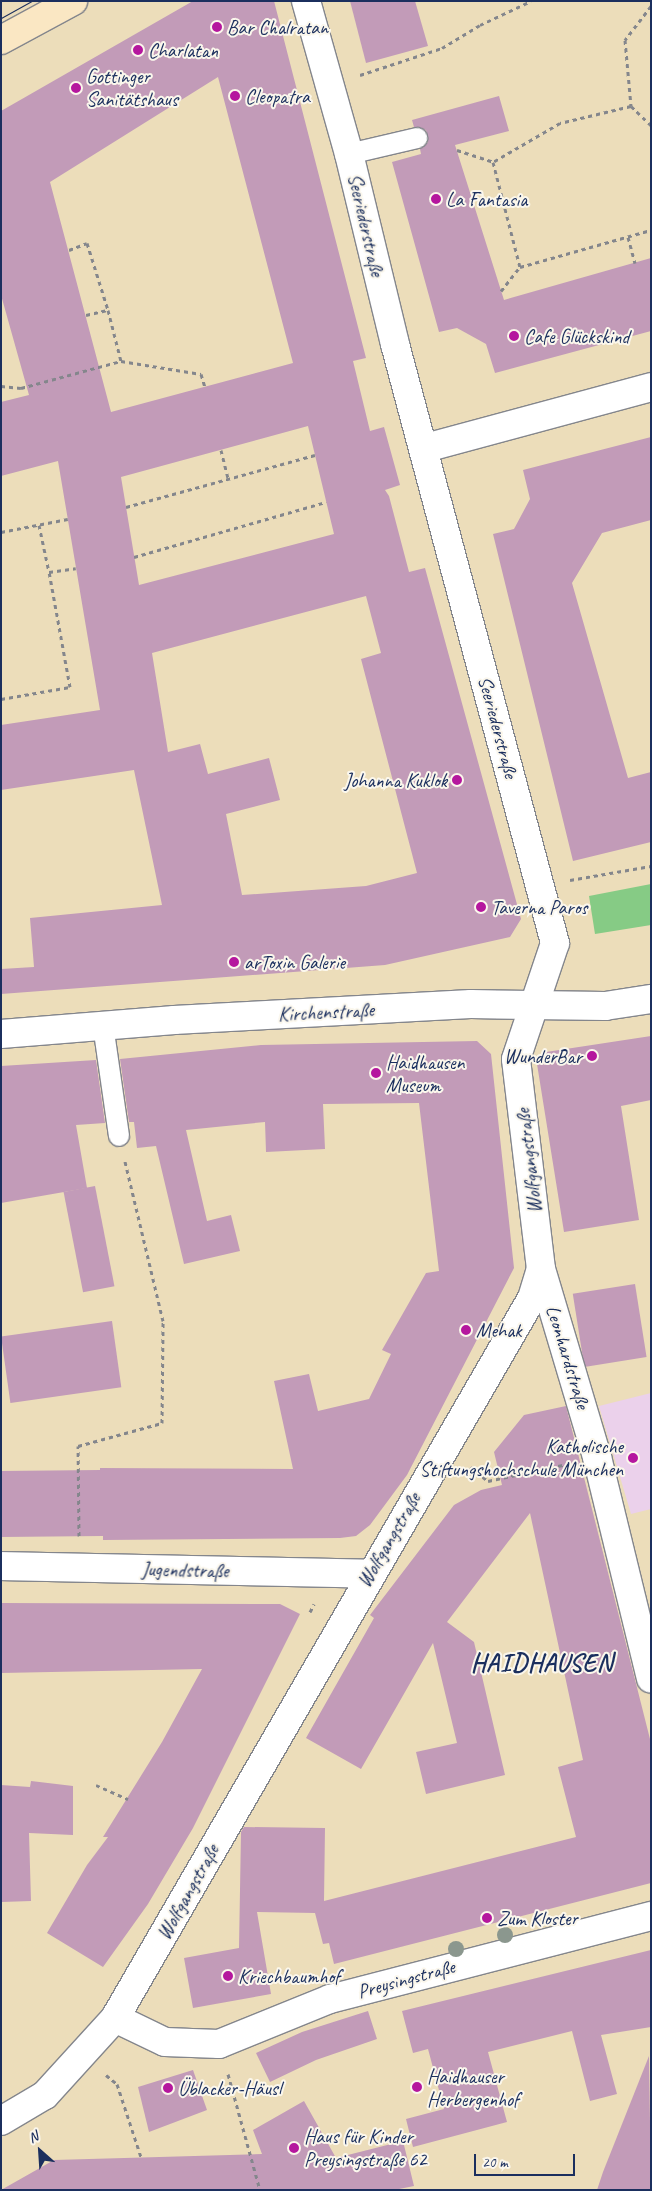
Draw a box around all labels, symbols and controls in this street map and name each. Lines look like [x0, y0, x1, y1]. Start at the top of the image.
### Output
place label: Bar Chalratan [227, 15, 328, 39]
marker: Bar Chalratan [211, 21, 223, 33]
place label: Charlatan [148, 38, 218, 62]
marker: Charlatan [132, 44, 144, 56]
place label: Gottinger Sanitätshaus [86, 64, 178, 111]
marker: Gottinger Sanitätshaus [70, 82, 82, 94]
place label: Cleopatra [245, 84, 310, 108]
marker: Cleopatra [229, 90, 241, 102]
street label: Seeriederstraße [343, 171, 389, 279]
place label: La Fantasia [446, 187, 528, 211]
marker: La Fantasia [430, 193, 442, 205]
place label: Cafe Glückskind [524, 324, 629, 348]
marker: Cafe Glückskind [508, 330, 520, 342]
street label: Seeriederstraße [473, 673, 523, 781]
place label: Johanna Kuklok [344, 768, 447, 792]
marker: Johanna Kuklok [451, 774, 463, 786]
place label: Taverna Paros [491, 895, 587, 919]
marker: Taverna Paros [475, 901, 487, 913]
place label: arToxin Galerie [244, 950, 345, 974]
marker: arToxin Galerie [228, 956, 240, 968]
street label: Kirchenstraße [277, 998, 375, 1026]
place label: WunderBar [504, 1044, 582, 1068]
place label: Haidhausen Museum [386, 1050, 465, 1097]
marker: WunderBar [586, 1050, 598, 1062]
marker: Haidhausen Museum [370, 1067, 382, 1079]
street label: Wolfgangstraße [511, 1107, 547, 1215]
street label: Leonhardstraße [541, 1302, 595, 1412]
place label: Mehak [476, 1318, 521, 1342]
marker: Mehak [460, 1324, 472, 1336]
place label: Katholische Stiftungshochschule München [420, 1434, 623, 1481]
marker: Katholische Stiftungshochschule München [627, 1452, 639, 1464]
street label: Wolfgangstraße [352, 1488, 426, 1592]
street label: Jugendstraße [141, 1557, 229, 1583]
district label: HAIDHAUSEN [470, 1648, 614, 1678]
street label: Wolfgangstraße [152, 1840, 224, 1944]
place label: Zum Kloster [497, 1906, 578, 1930]
marker: Zum Kloster [481, 1912, 493, 1924]
street label: Preysingstraße [355, 1954, 457, 2004]
place label: Kriechbaumhof [238, 1964, 340, 1988]
marker: Kriechbaumhof [222, 1970, 234, 1982]
place label: Haidhauser Herbergenhof [427, 2064, 519, 2111]
place label: Üblacker-Häusl [178, 2076, 281, 2100]
marker: Haidhauser Herbergenhof [411, 2081, 423, 2093]
marker: Üblacker-Häusl [162, 2082, 174, 2094]
place label: Haus für Kinder Preysingstraße 62 [304, 2124, 427, 2171]
north arrow [15, 2126, 65, 2176]
text: N [26, 2128, 41, 2147]
marker: Haus für Kinder Preysingstraße 62 [288, 2142, 300, 2154]
scale bar [477, 2144, 578, 2176]
text: 20 m [482, 2153, 508, 2172]

